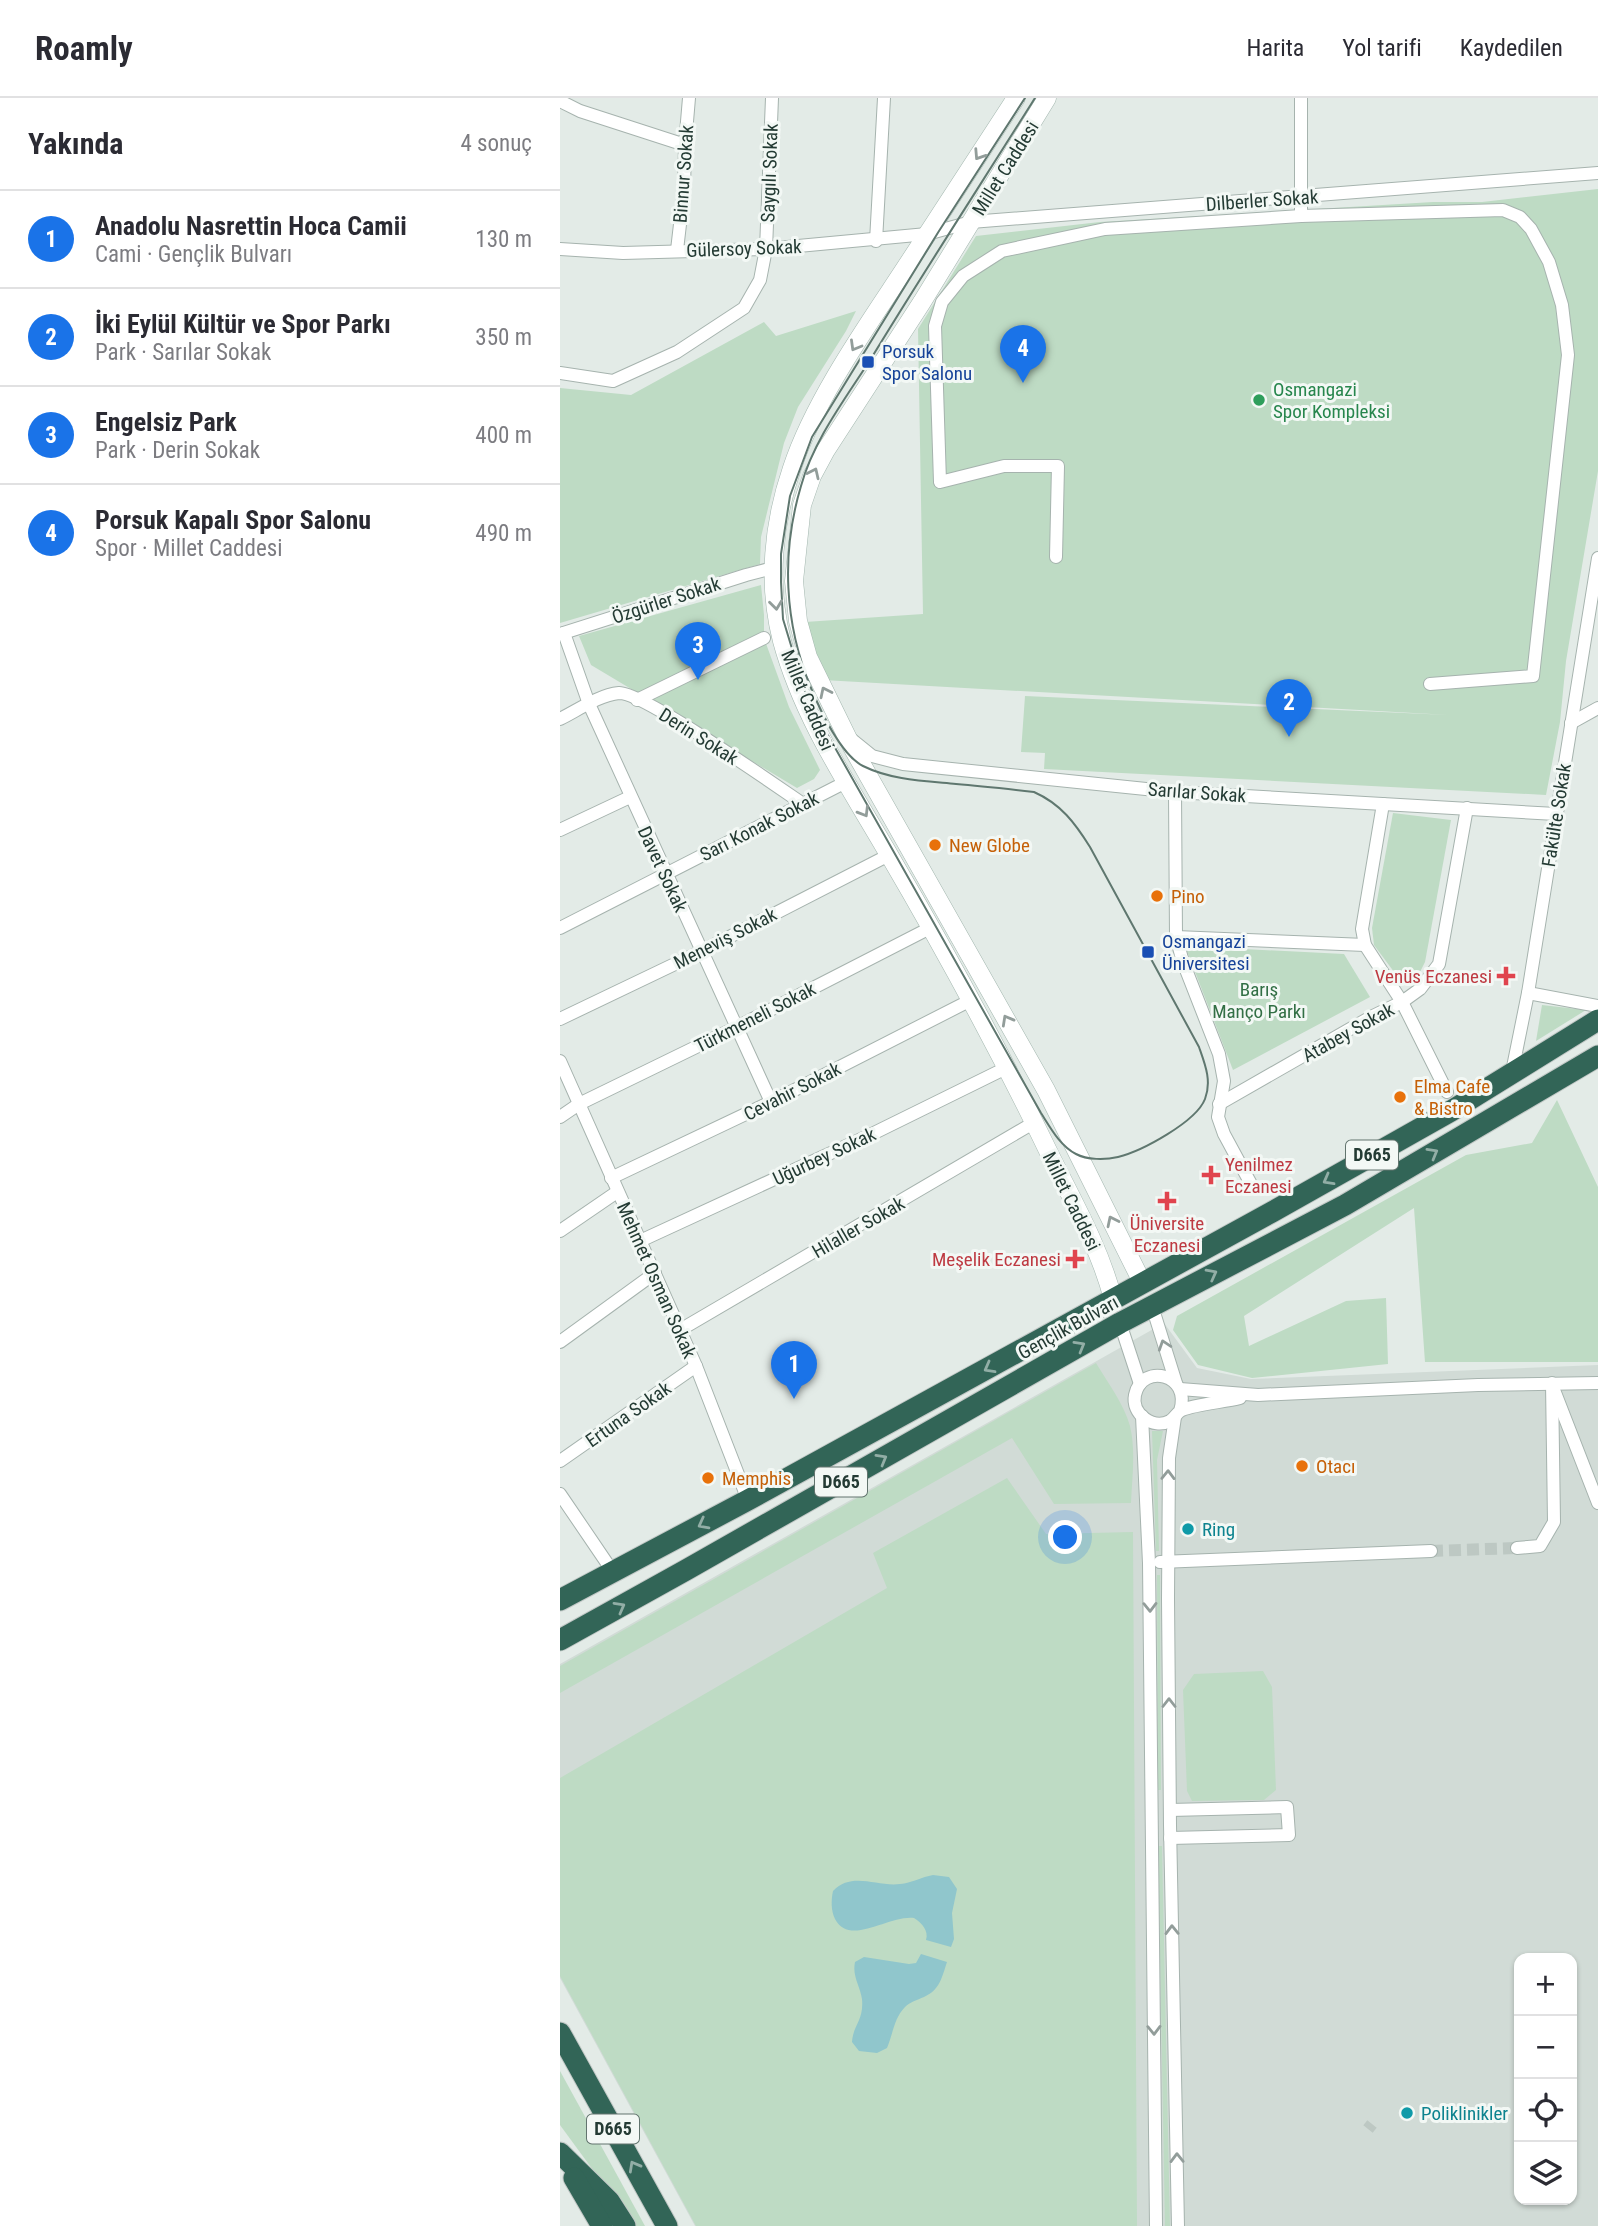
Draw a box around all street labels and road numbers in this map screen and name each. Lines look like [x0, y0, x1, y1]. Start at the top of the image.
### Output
street label: Millet Caddesi [967, 117, 1044, 220]
street label: Saygılı Sokak [756, 123, 783, 223]
street label: Binnur Sokak [669, 124, 698, 224]
street label: Dilberler Sokak [1205, 185, 1319, 216]
street label: Gülersoy Sokak [686, 235, 803, 262]
street label: Özgürler Sokak [609, 572, 724, 629]
street label: Millet Caddesi [776, 646, 839, 754]
street label: Derin Sokak [655, 703, 743, 770]
street label: Fakülte Sokak [1537, 761, 1576, 869]
street label: Sarılar Sokak [1147, 778, 1247, 807]
street label: Sarı Konak Sokak [696, 786, 823, 866]
street label: Davet Sokak [633, 823, 693, 916]
street label: Meneviş Sokak [670, 902, 781, 974]
street label: Türkmeneli Sokak [691, 977, 820, 1058]
street label: Atabey Sokak [1298, 998, 1399, 1067]
street label: Cevahir Sokak [740, 1057, 845, 1126]
street label: Uğurbey Sokak [769, 1122, 880, 1190]
road number: D665 [1346, 1140, 1398, 1170]
street label: Millet Caddesi [1038, 1148, 1105, 1254]
street label: Hilaller Sokak [808, 1192, 909, 1263]
street label: Mehmet Osman Sokak [612, 1199, 701, 1362]
street label: Gençlik Bulvarı [1014, 1290, 1122, 1364]
street label: Ertuna Sokak [581, 1376, 676, 1452]
road number: D665 [815, 1468, 867, 1497]
road number: D665 [587, 2115, 639, 2144]

